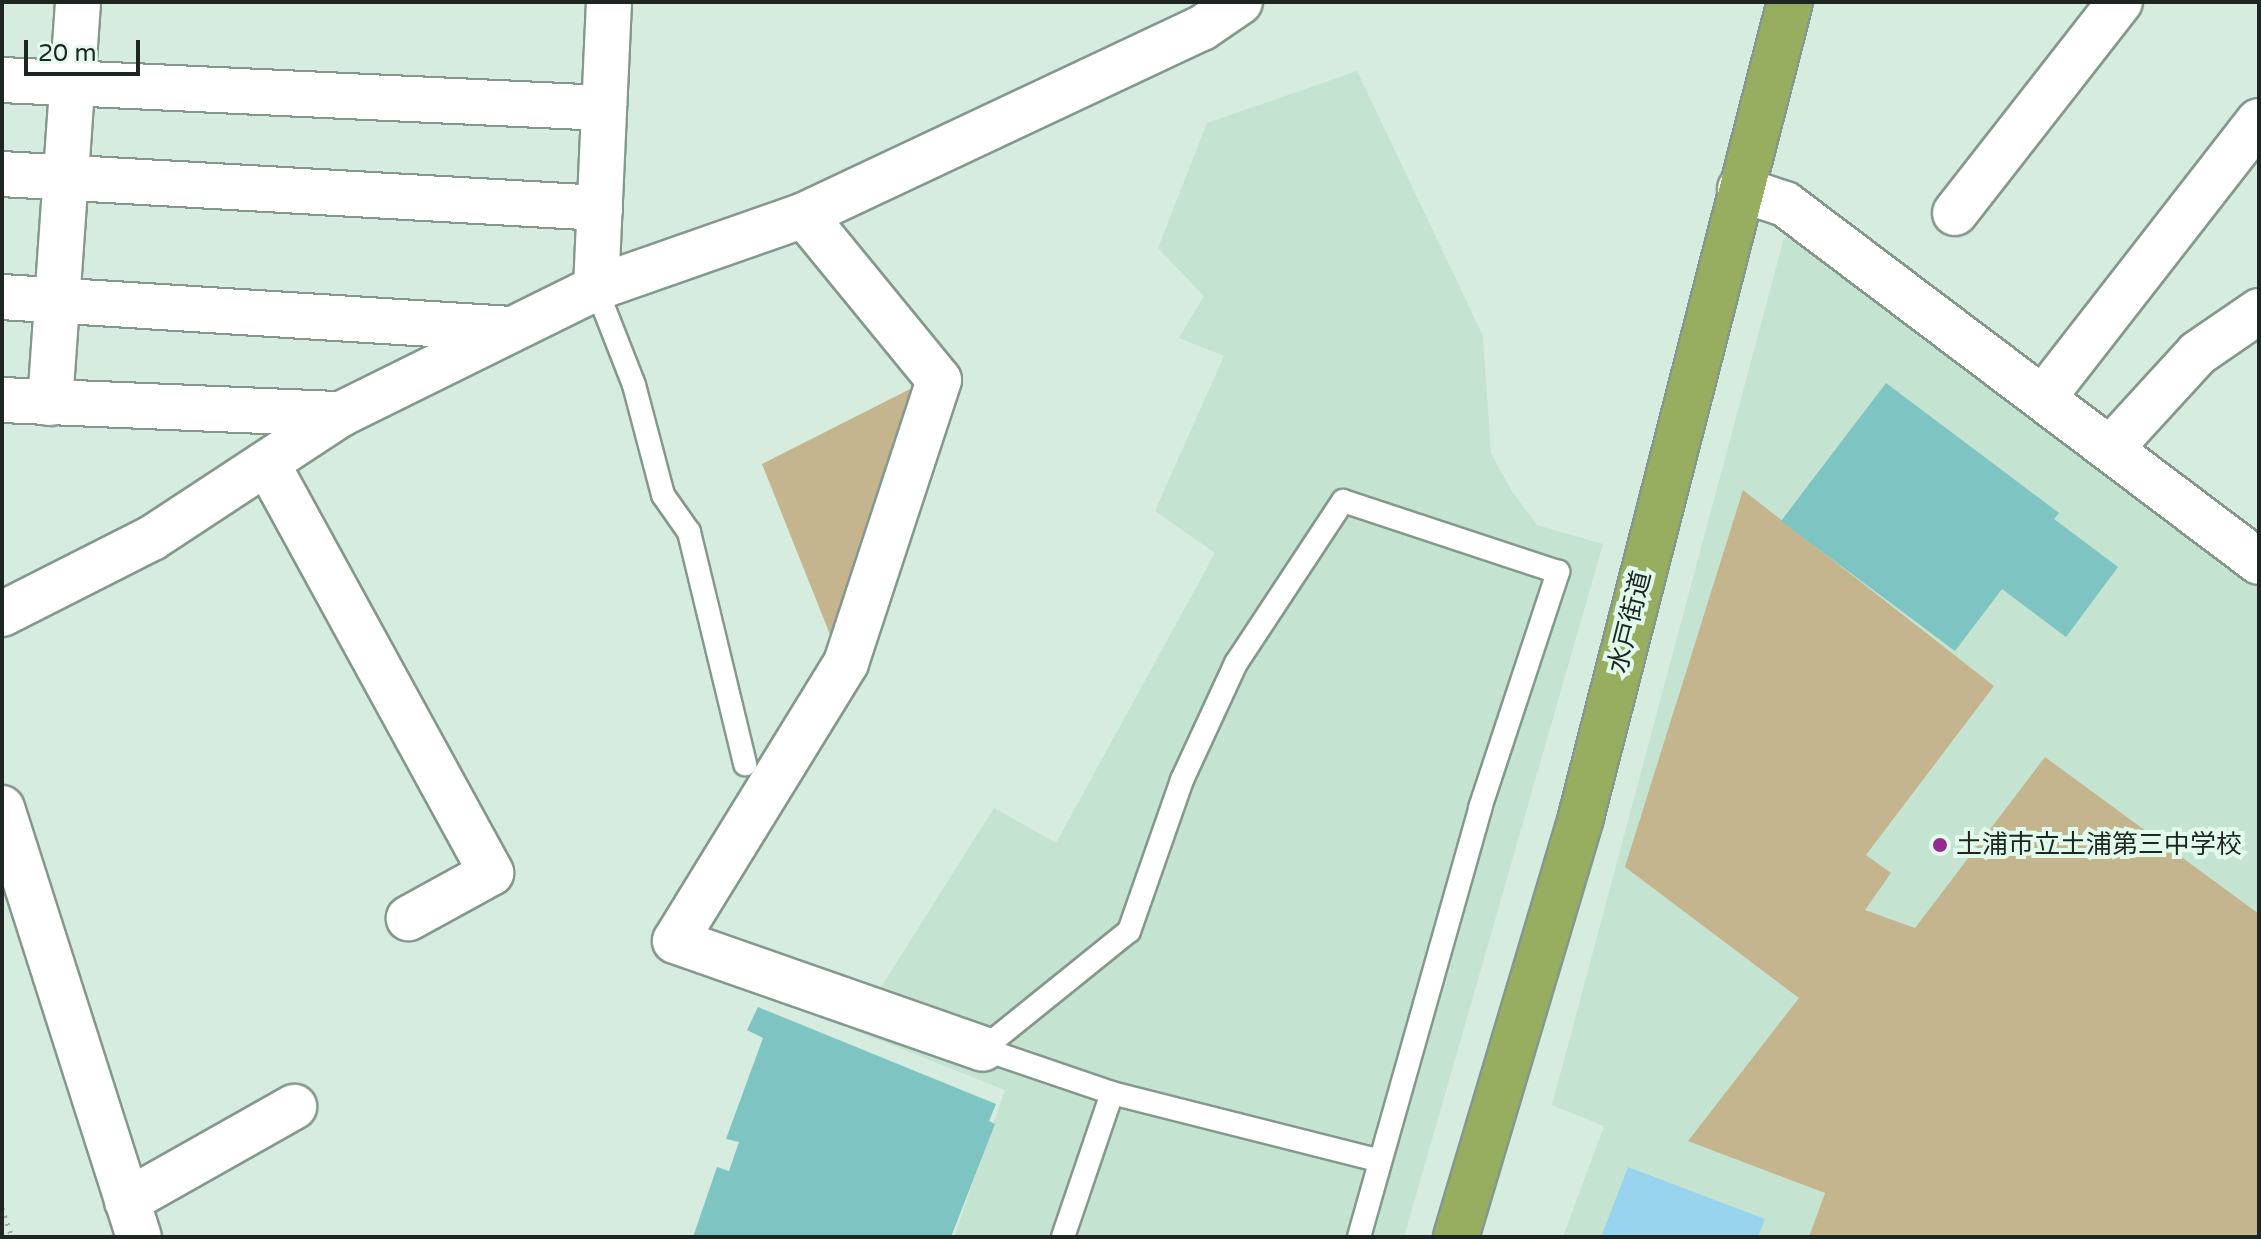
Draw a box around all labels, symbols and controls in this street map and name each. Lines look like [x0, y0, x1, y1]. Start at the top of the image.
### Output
scale bar [28, 24, 144, 74]
text: 20 m [38, 39, 96, 68]
street label: 水戸街道 [1602, 568, 1658, 676]
place label: 土浦市立土浦第三中学校 [1956, 829, 2242, 861]
marker: 土浦市立土浦第三中学校 [1931, 836, 1949, 854]

